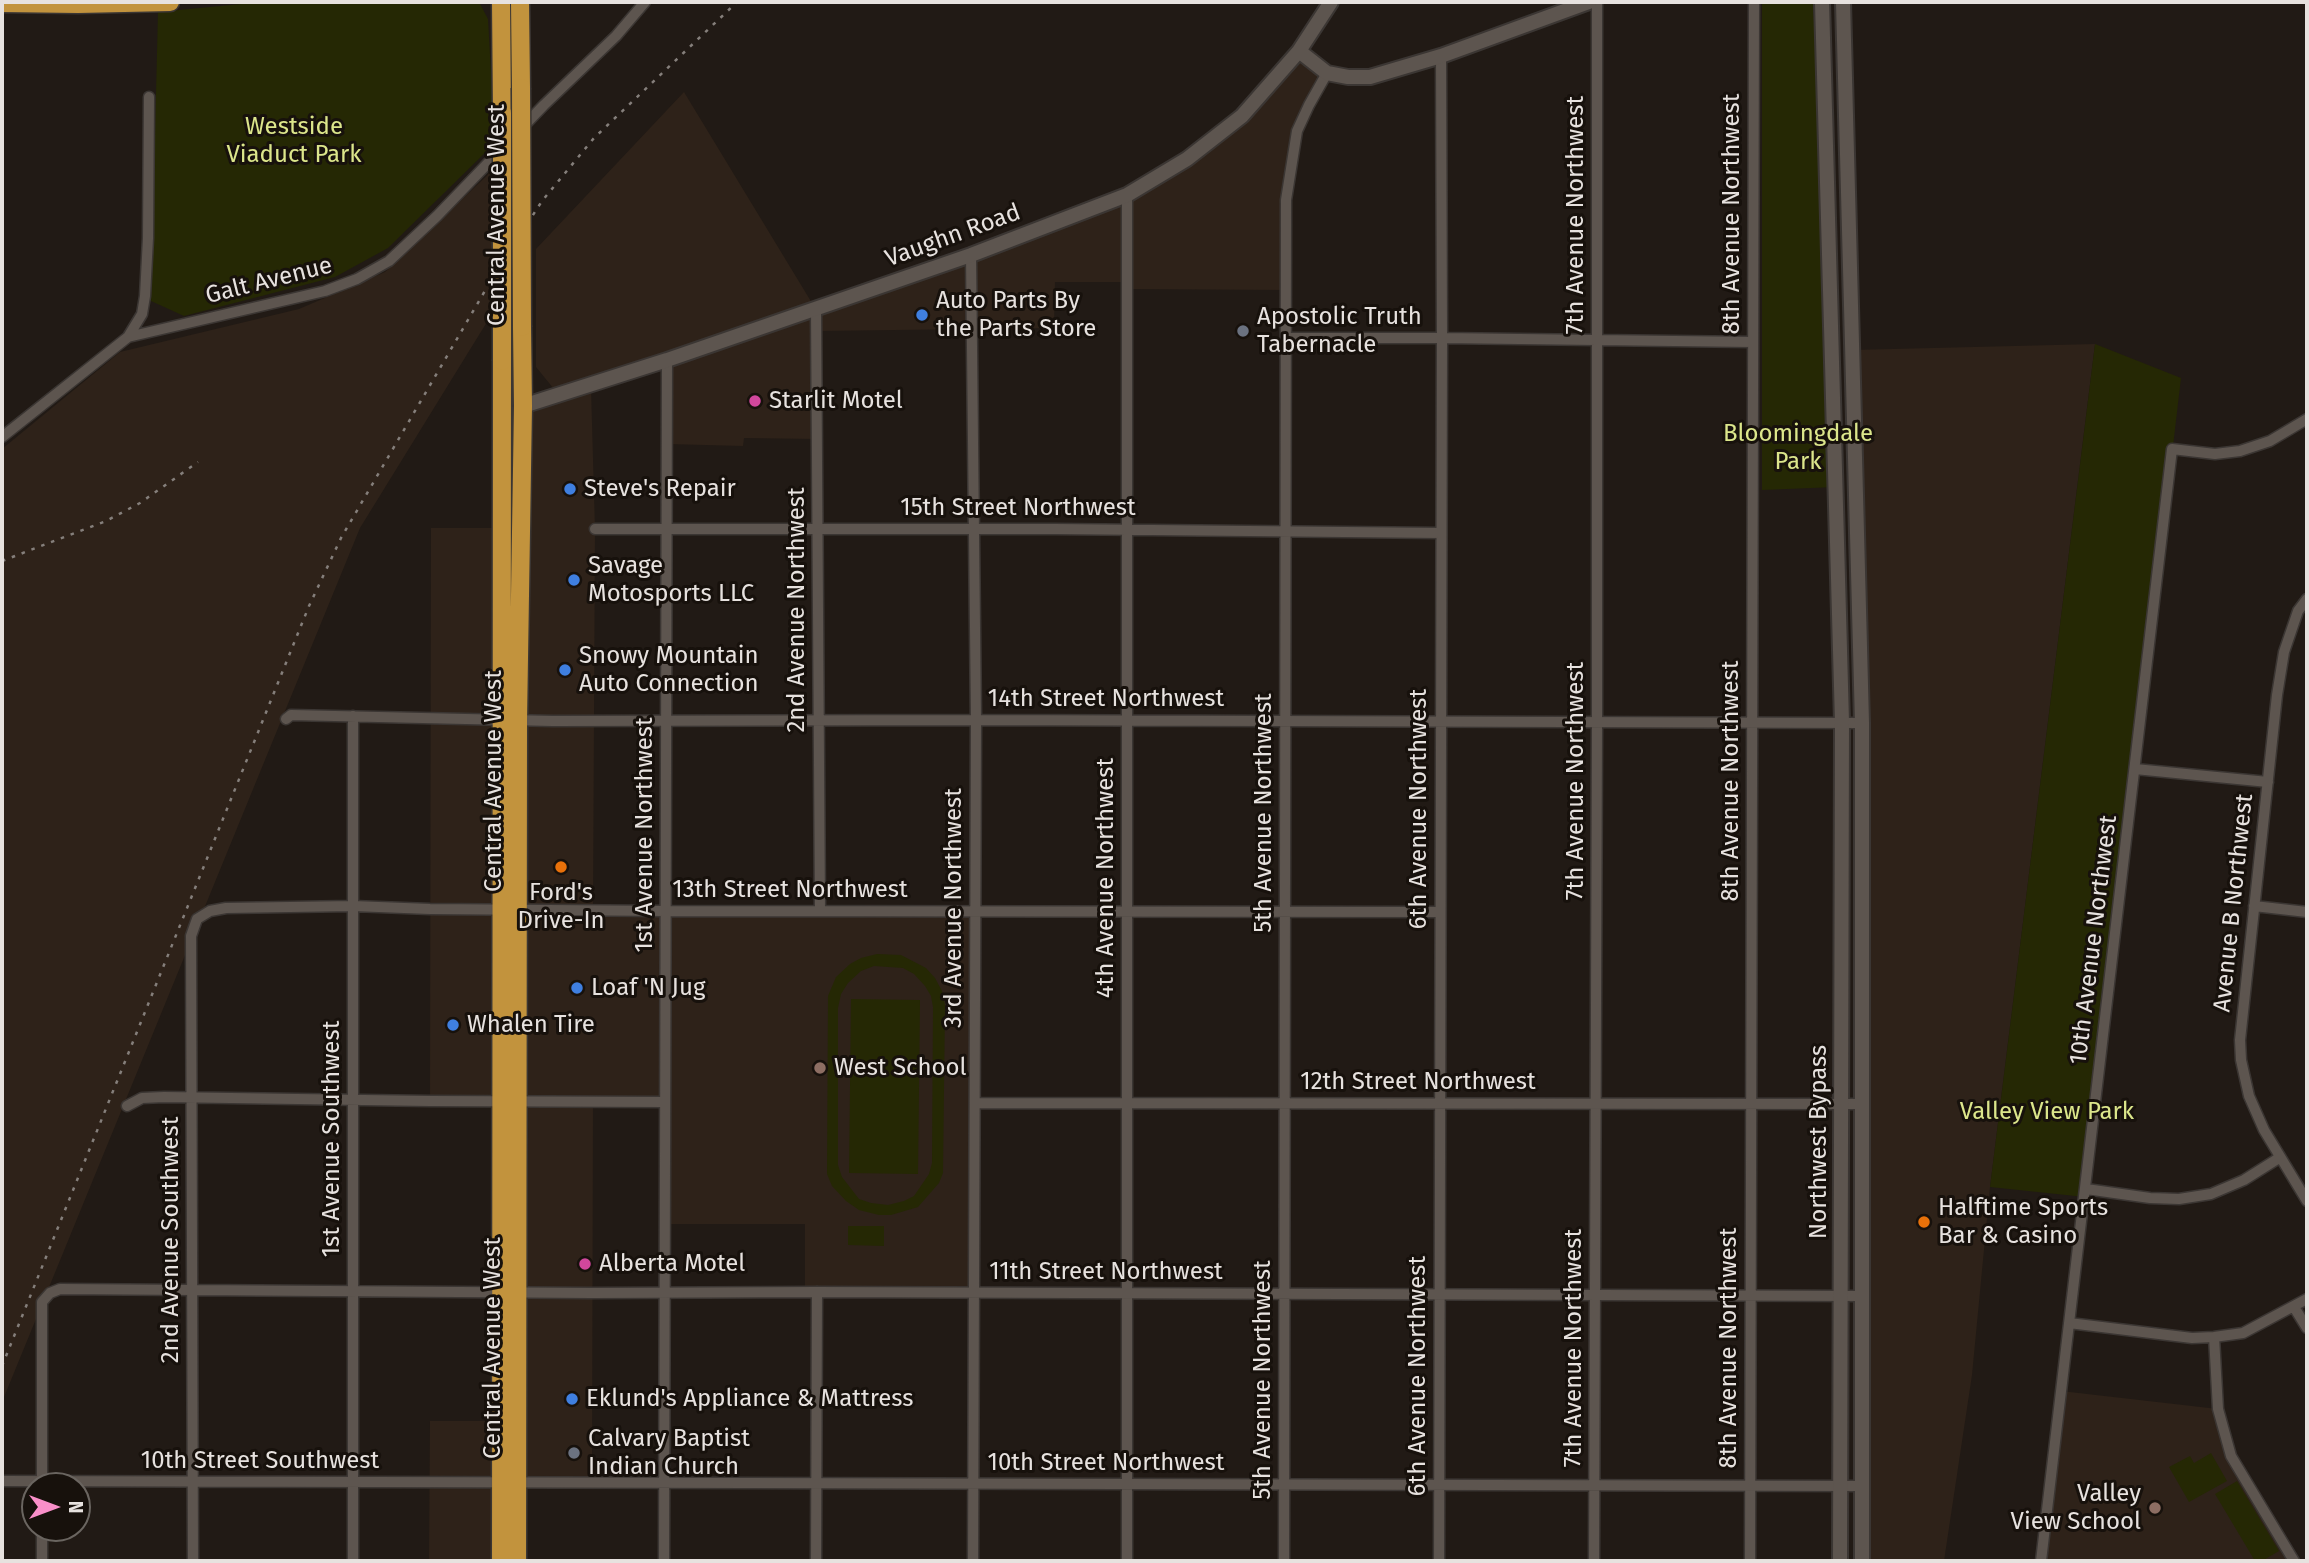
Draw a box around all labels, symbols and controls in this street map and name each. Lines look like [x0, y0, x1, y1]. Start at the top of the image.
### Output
street label: 8th Avenue Northwest [1718, 94, 1746, 334]
street label: 7th Avenue Northwest [1562, 96, 1590, 334]
street label: Central Avenue West [483, 104, 511, 326]
park label: Westside Viaduct Park [226, 113, 362, 169]
street label: Vaughn Road [881, 198, 1025, 274]
street label: Galt Avenue [203, 251, 335, 311]
place label: Auto Parts By the Parts Store [936, 287, 1096, 343]
place label: Apostolic Truth Tabernacle [1257, 303, 1422, 359]
marker: Auto Parts By the Parts Store [914, 307, 930, 323]
marker: Apostolic Truth Tabernacle [1235, 323, 1251, 339]
place label: Starlit Motel [769, 387, 903, 415]
marker: Starlit Motel [747, 393, 763, 409]
park label: Bloomingdale Park [1723, 420, 1873, 476]
place label: Steve's Repair [584, 475, 736, 503]
marker: Steve's Repair [562, 481, 578, 497]
street label: 2nd Avenue Northwest [783, 487, 811, 733]
street label: 15th Street Northwest [900, 494, 1136, 522]
place label: Savage Motosports LLC [588, 552, 754, 608]
marker: Savage Motosports LLC [566, 572, 582, 588]
place label: Snowy Mountain Auto Connection [579, 642, 759, 698]
street label: 8th Avenue Northwest [1717, 661, 1745, 901]
marker: Snowy Mountain Auto Connection [557, 662, 573, 678]
street label: 7th Avenue Northwest [1562, 662, 1590, 900]
street label: Central Avenue West [480, 670, 508, 892]
street label: 14th Street Northwest [988, 685, 1224, 713]
street label: 6th Avenue Northwest [1405, 689, 1433, 929]
street label: 5th Avenue Northwest [1250, 693, 1278, 933]
street label: 1st Avenue Northwest [631, 717, 659, 953]
street label: 4th Avenue Northwest [1092, 758, 1120, 998]
street label: 3rd Avenue Northwest [940, 788, 968, 1028]
street label: Avenue B Northwest [2208, 792, 2260, 1014]
street label: 10th Avenue Northwest [2064, 813, 2124, 1067]
marker: Ford's Drive-In [553, 859, 569, 875]
street label: 13th Street Northwest [672, 876, 908, 904]
place label: Ford's Drive-In [517, 879, 605, 935]
place label: Loaf 'N Jug [591, 974, 705, 1002]
marker: Loaf 'N Jug [569, 980, 585, 996]
place label: Whalen Tire [467, 1011, 595, 1039]
marker: Whalen Tire [445, 1017, 461, 1033]
street label: 1st Avenue Southwest [318, 1021, 346, 1257]
street label: Northwest Bypass [1805, 1045, 1833, 1239]
place label: West School [834, 1054, 967, 1082]
marker: West School [812, 1060, 828, 1076]
street label: 12th Street Northwest [1300, 1068, 1536, 1096]
park label: Valley View Park [1960, 1098, 2134, 1126]
street label: 2nd Avenue Southwest [157, 1117, 185, 1363]
place label: Halftime Sports Bar & Casino [1938, 1194, 2108, 1250]
marker: Halftime Sports Bar & Casino [1916, 1214, 1932, 1230]
street label: 8th Avenue Northwest [1715, 1228, 1743, 1468]
street label: 7th Avenue Northwest [1560, 1229, 1588, 1467]
street label: Central Avenue West [479, 1237, 507, 1459]
place label: Alberta Motel [599, 1250, 745, 1278]
marker: Alberta Motel [577, 1256, 593, 1272]
street label: 6th Avenue Northwest [1404, 1256, 1432, 1496]
street label: 11th Street Northwest [989, 1258, 1223, 1286]
street label: 5th Avenue Northwest [1249, 1260, 1277, 1500]
place label: Eklund's Appliance & Mattress [586, 1385, 913, 1413]
marker: Eklund's Appliance & Mattress [564, 1391, 580, 1407]
place label: Calvary Baptist Indian Church [588, 1425, 750, 1481]
marker: Calvary Baptist Indian Church [566, 1445, 582, 1461]
street label: 10th Street Southwest [141, 1447, 379, 1475]
street label: 10th Street Northwest [988, 1449, 1224, 1477]
north arrow [21, 1472, 91, 1542]
place label: Valley View School [2011, 1480, 2141, 1536]
marker: Valley View School [2147, 1500, 2163, 1516]
text: N [64, 1501, 87, 1513]

